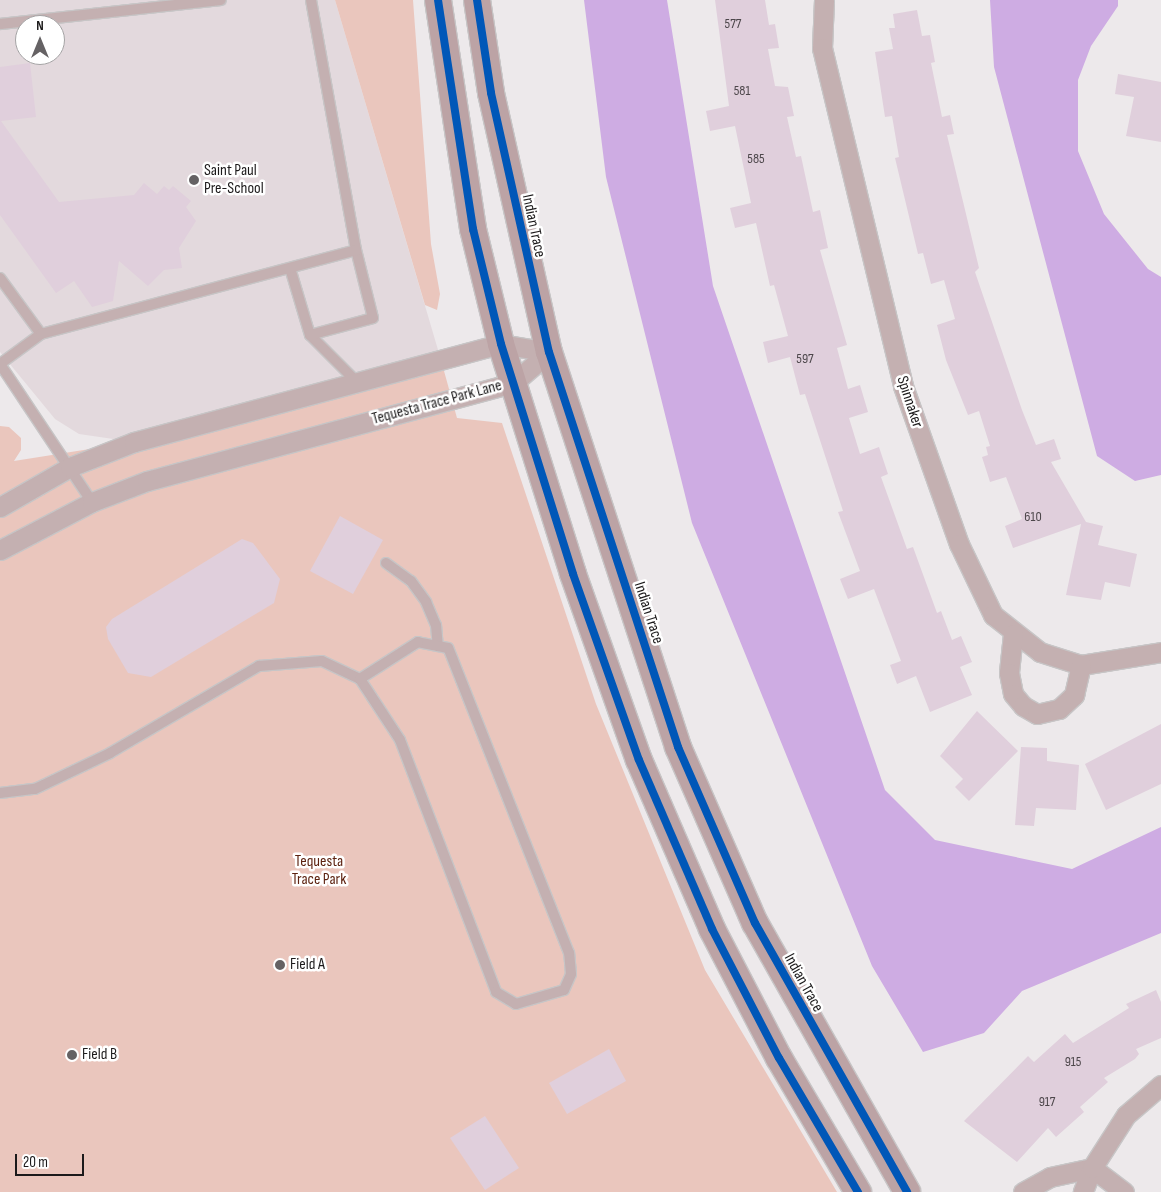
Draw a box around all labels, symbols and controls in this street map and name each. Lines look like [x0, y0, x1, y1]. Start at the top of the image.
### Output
north arrow [15, 15, 65, 65]
house number: 577 [725, 16, 741, 32]
text: N [36, 17, 44, 34]
house number: 581 [734, 83, 750, 99]
house number: 585 [747, 151, 765, 167]
place label: Saint Paul Pre-School [204, 161, 264, 199]
marker: Saint Paul Pre-School [188, 174, 200, 186]
street label: Indian Trace [517, 193, 549, 259]
house number: 597 [796, 351, 814, 367]
street label: Spinnaker [892, 374, 926, 430]
street label: Tequesta Trace Park Lane [370, 376, 504, 430]
house number: 610 [1024, 509, 1042, 525]
street label: Indian Trace [629, 580, 667, 646]
park label: Tequesta Trace Park [292, 852, 346, 890]
street label: Indian Trace [779, 950, 827, 1016]
place label: Field A [290, 955, 325, 975]
marker: Field A [274, 959, 286, 971]
place label: Field B [82, 1045, 117, 1065]
marker: Field B [66, 1049, 78, 1061]
house number: 915 [1065, 1054, 1081, 1070]
house number: 917 [1039, 1094, 1055, 1110]
scale bar [18, 1144, 86, 1176]
text: 20 m [23, 1153, 48, 1172]

